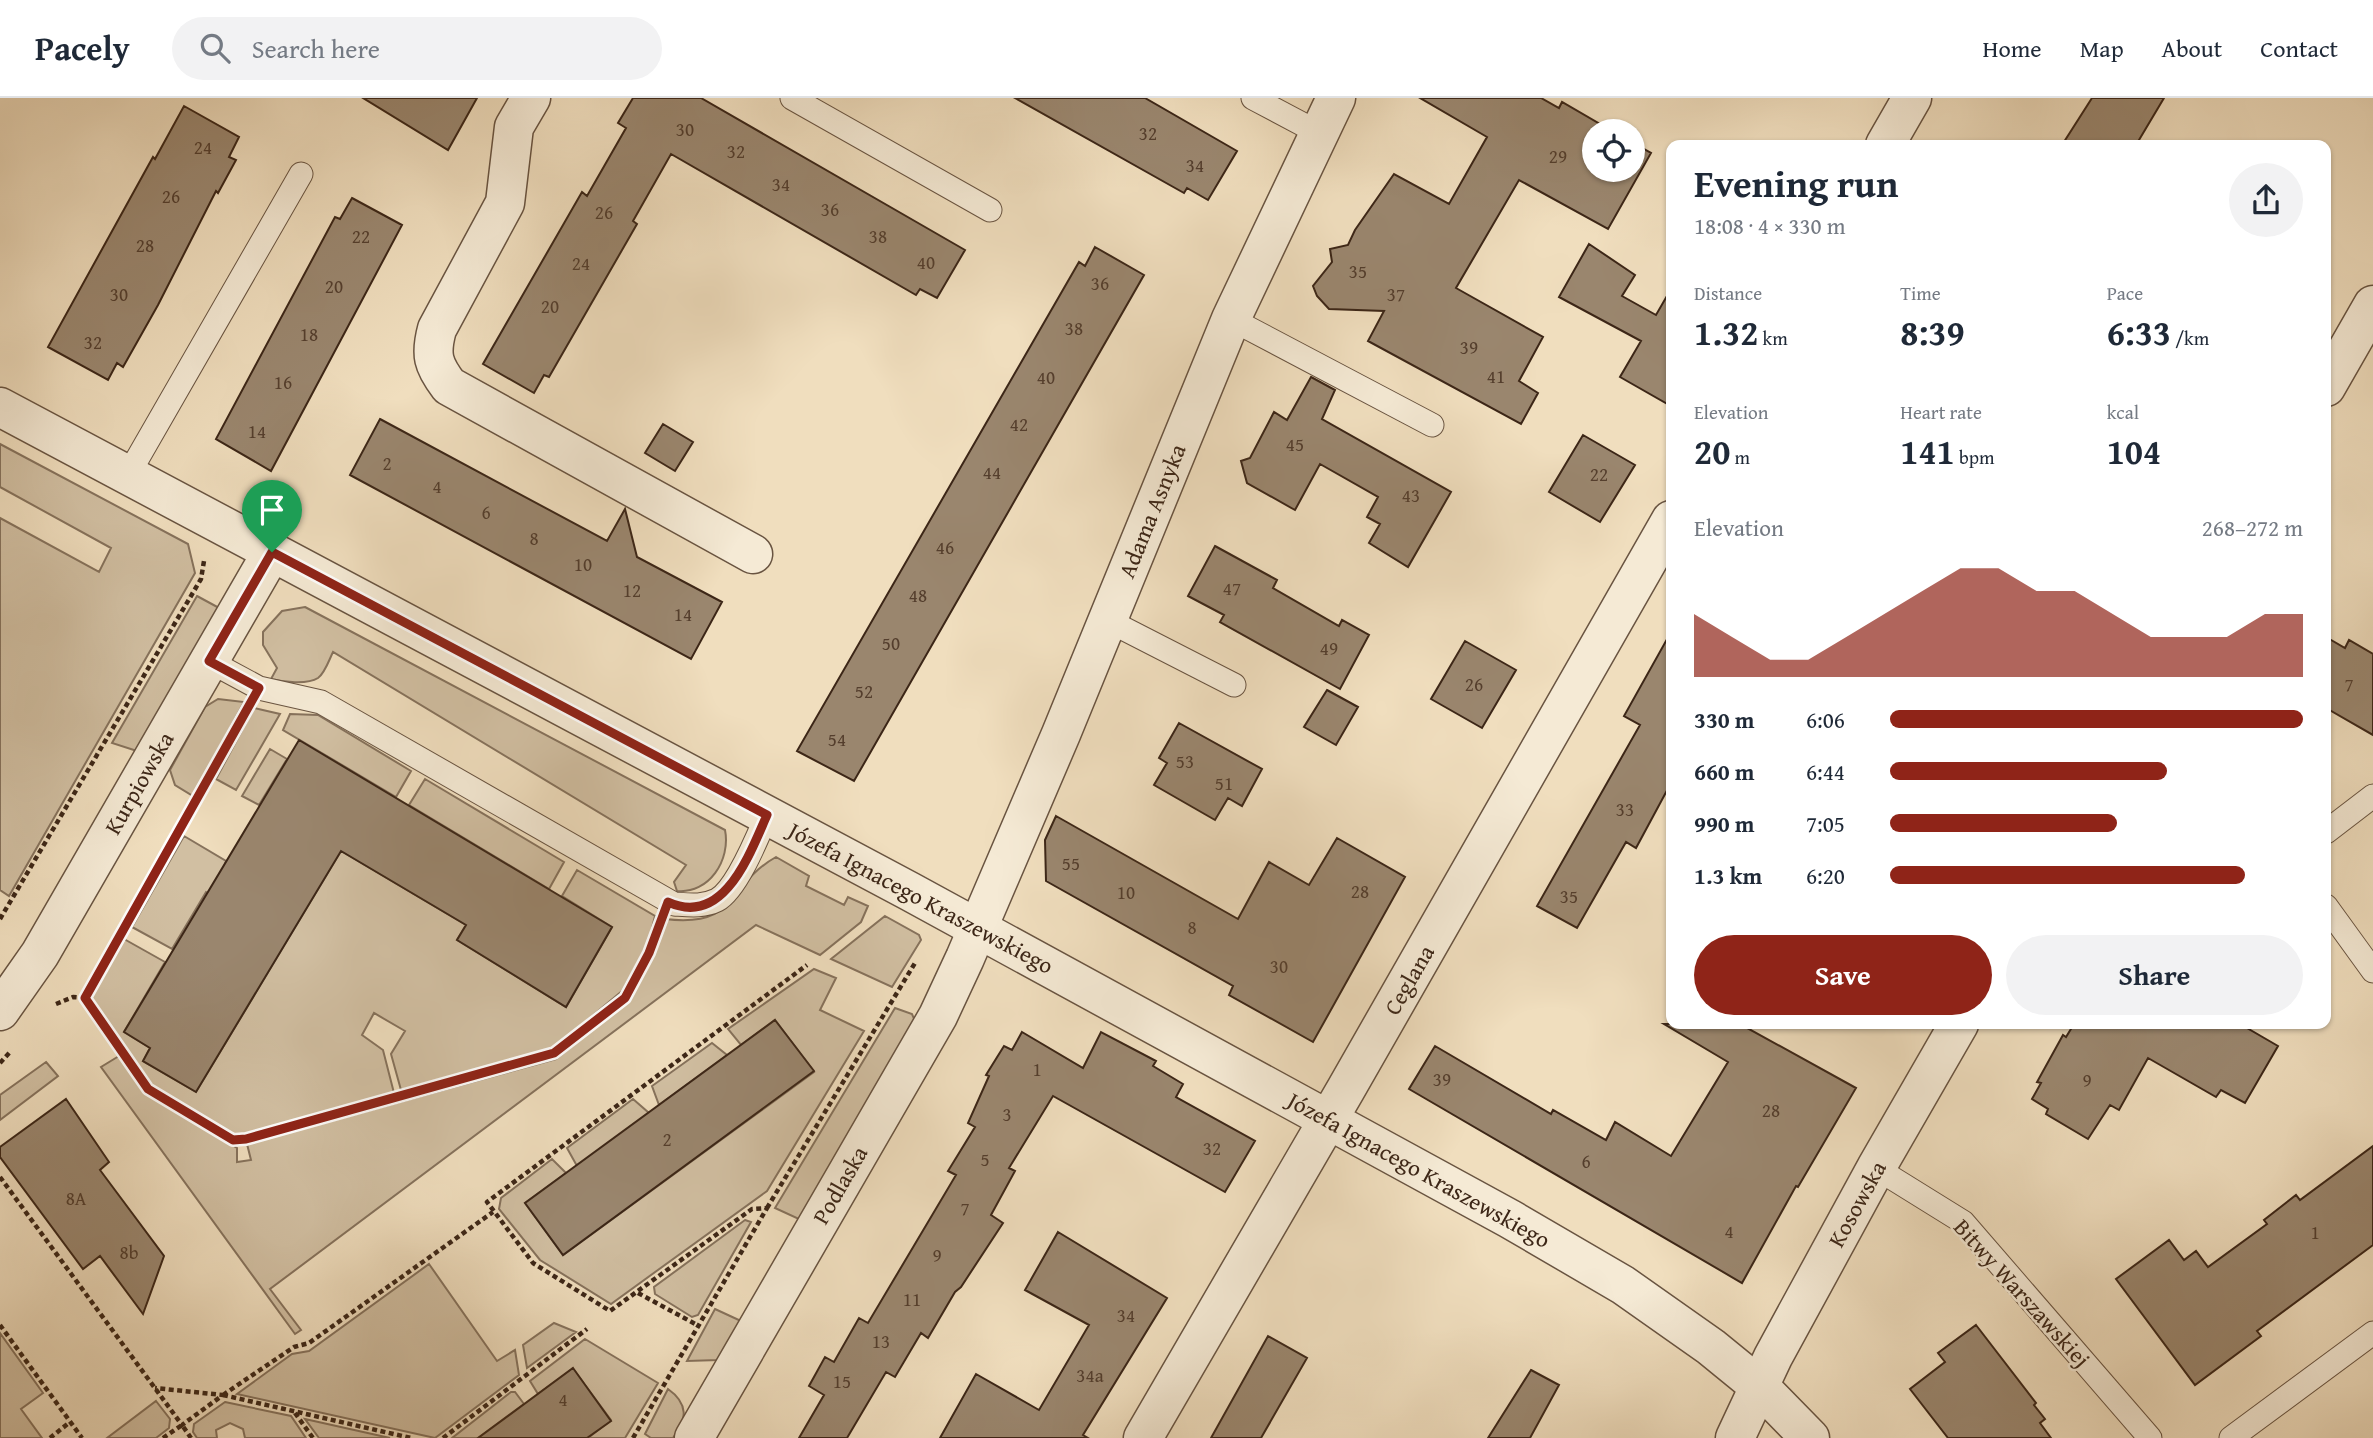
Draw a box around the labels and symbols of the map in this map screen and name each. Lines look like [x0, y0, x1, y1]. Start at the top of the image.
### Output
house number: 30 [676, 115, 694, 143]
house number: 32 [1139, 119, 1157, 147]
house number: 24 [194, 133, 212, 161]
house number: 32 [727, 137, 745, 165]
house number: 29 [1549, 142, 1567, 170]
house number: 34 [1186, 151, 1204, 179]
house number: 34 [772, 170, 790, 198]
house number: 26 [162, 182, 180, 210]
house number: 36 [821, 195, 839, 223]
house number: 26 [595, 198, 613, 226]
house number: 22 [352, 222, 370, 250]
house number: 38 [869, 222, 887, 250]
house number: 28 [136, 231, 154, 259]
house number: 40 [917, 248, 935, 276]
house number: 24 [572, 249, 590, 277]
house number: 35 [1349, 257, 1367, 285]
house number: 36 [1091, 269, 1109, 297]
house number: 20 [325, 272, 343, 300]
house number: 30 [110, 280, 128, 308]
house number: 37 [1387, 280, 1405, 308]
house number: 20 [541, 292, 559, 320]
house number: 38 [1065, 314, 1083, 342]
house number: 18 [300, 320, 318, 348]
house number: 32 [84, 328, 102, 356]
house number: 39 [1460, 333, 1478, 361]
house number: 41 [1487, 362, 1505, 390]
house number: 40 [1037, 363, 1055, 391]
house number: 16 [274, 368, 292, 396]
house number: 42 [1010, 410, 1028, 438]
house number: 14 [248, 417, 266, 445]
house number: 45 [1286, 430, 1304, 458]
street label: Adama Asnyka [1110, 439, 1193, 583]
house number: 2 [382, 449, 392, 477]
house number: 44 [983, 458, 1001, 486]
house number: 22 [1590, 460, 1608, 488]
house number: 4 [432, 472, 442, 500]
pin [242, 480, 302, 552]
house number: 43 [1402, 481, 1420, 509]
house number: 6 [481, 498, 491, 526]
house number: 8 [529, 524, 539, 552]
house number: 46 [936, 533, 954, 561]
house number: 10 [574, 550, 592, 578]
house number: 47 [1223, 574, 1241, 602]
house number: 12 [623, 576, 641, 604]
house number: 48 [909, 581, 927, 609]
house number: 14 [674, 600, 692, 628]
house number: 50 [882, 629, 900, 657]
house number: 49 [1320, 634, 1338, 662]
house number: 26 [1465, 670, 1483, 698]
house number: 7 [2344, 670, 2354, 698]
house number: 52 [855, 677, 873, 705]
street label: Kurpiowska [96, 725, 181, 840]
house number: 54 [828, 725, 846, 753]
house number: 53 [1176, 747, 1194, 775]
house number: 51 [1215, 769, 1233, 797]
house number: 33 [1616, 795, 1634, 823]
street label: Józefa Ignacego Kraszewskiego [780, 812, 1060, 982]
house number: 55 [1062, 849, 1080, 877]
house number: 28 [1351, 877, 1369, 905]
house number: 10 [1117, 878, 1135, 906]
house number: 35 [1560, 882, 1578, 910]
house number: 8 [1187, 913, 1197, 941]
street label: Ceglana [1375, 939, 1442, 1021]
house number: 30 [1270, 952, 1288, 980]
house number: 1 [1032, 1055, 1042, 1083]
house number: 39 [1433, 1065, 1451, 1093]
house number: 9 [2082, 1066, 2092, 1094]
street label: Józefa Ignacego Kraszewskiego [1279, 1082, 1557, 1256]
house number: 28 [1762, 1096, 1780, 1124]
house number: 3 [1002, 1100, 1012, 1128]
house number: 2 [662, 1125, 672, 1153]
house number: 32 [1203, 1134, 1221, 1162]
street label: Podlaska [804, 1139, 875, 1230]
house number: 5 [980, 1145, 990, 1173]
house number: 6 [1581, 1147, 1591, 1175]
street label: Kosowska [1819, 1155, 1894, 1253]
house number: 8A [66, 1184, 87, 1212]
house number: 7 [960, 1194, 970, 1222]
street label: Bitwy Warszawskiej [1947, 1211, 2098, 1374]
house number: 4 [1724, 1217, 1734, 1245]
house number: 1 [2310, 1218, 2320, 1246]
house number: 8b [120, 1238, 139, 1266]
house number: 9 [932, 1241, 942, 1269]
house number: 11 [903, 1285, 921, 1313]
house number: 34 [1117, 1301, 1135, 1329]
house number: 13 [872, 1327, 890, 1355]
house number: 34a [1076, 1361, 1104, 1389]
house number: 15 [833, 1367, 851, 1395]
house number: 4 [558, 1385, 568, 1413]

